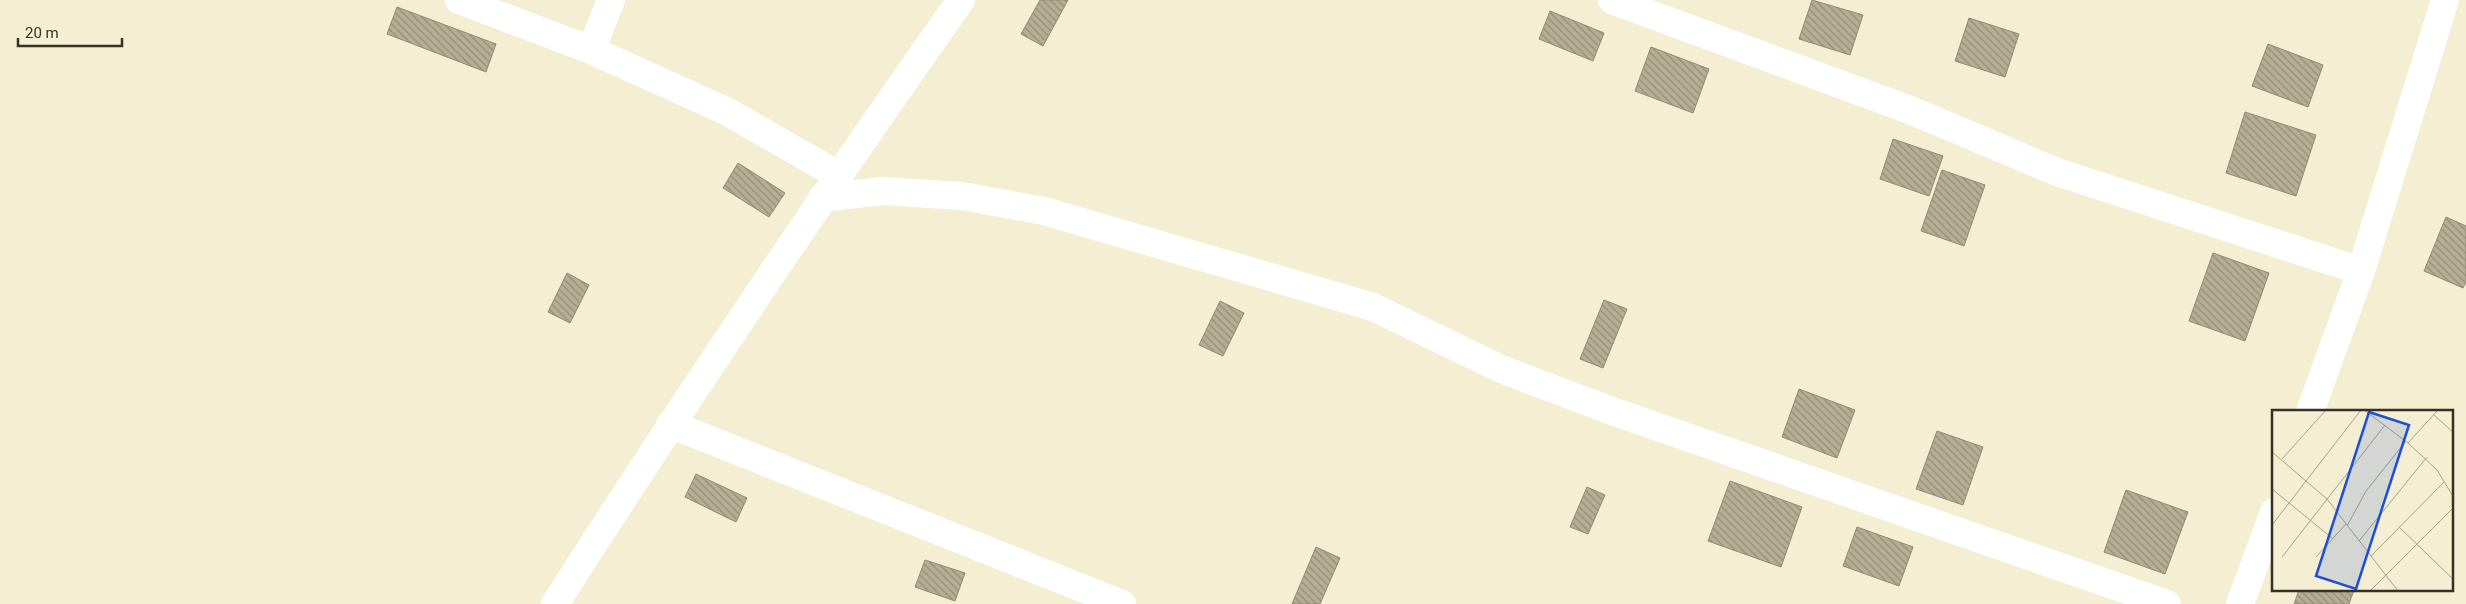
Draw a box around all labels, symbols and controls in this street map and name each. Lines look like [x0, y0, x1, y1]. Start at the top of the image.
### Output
scale bar [18, 15, 121, 47]
text: 20 m [25, 24, 59, 42]
inset map [2272, 410, 2454, 592]

